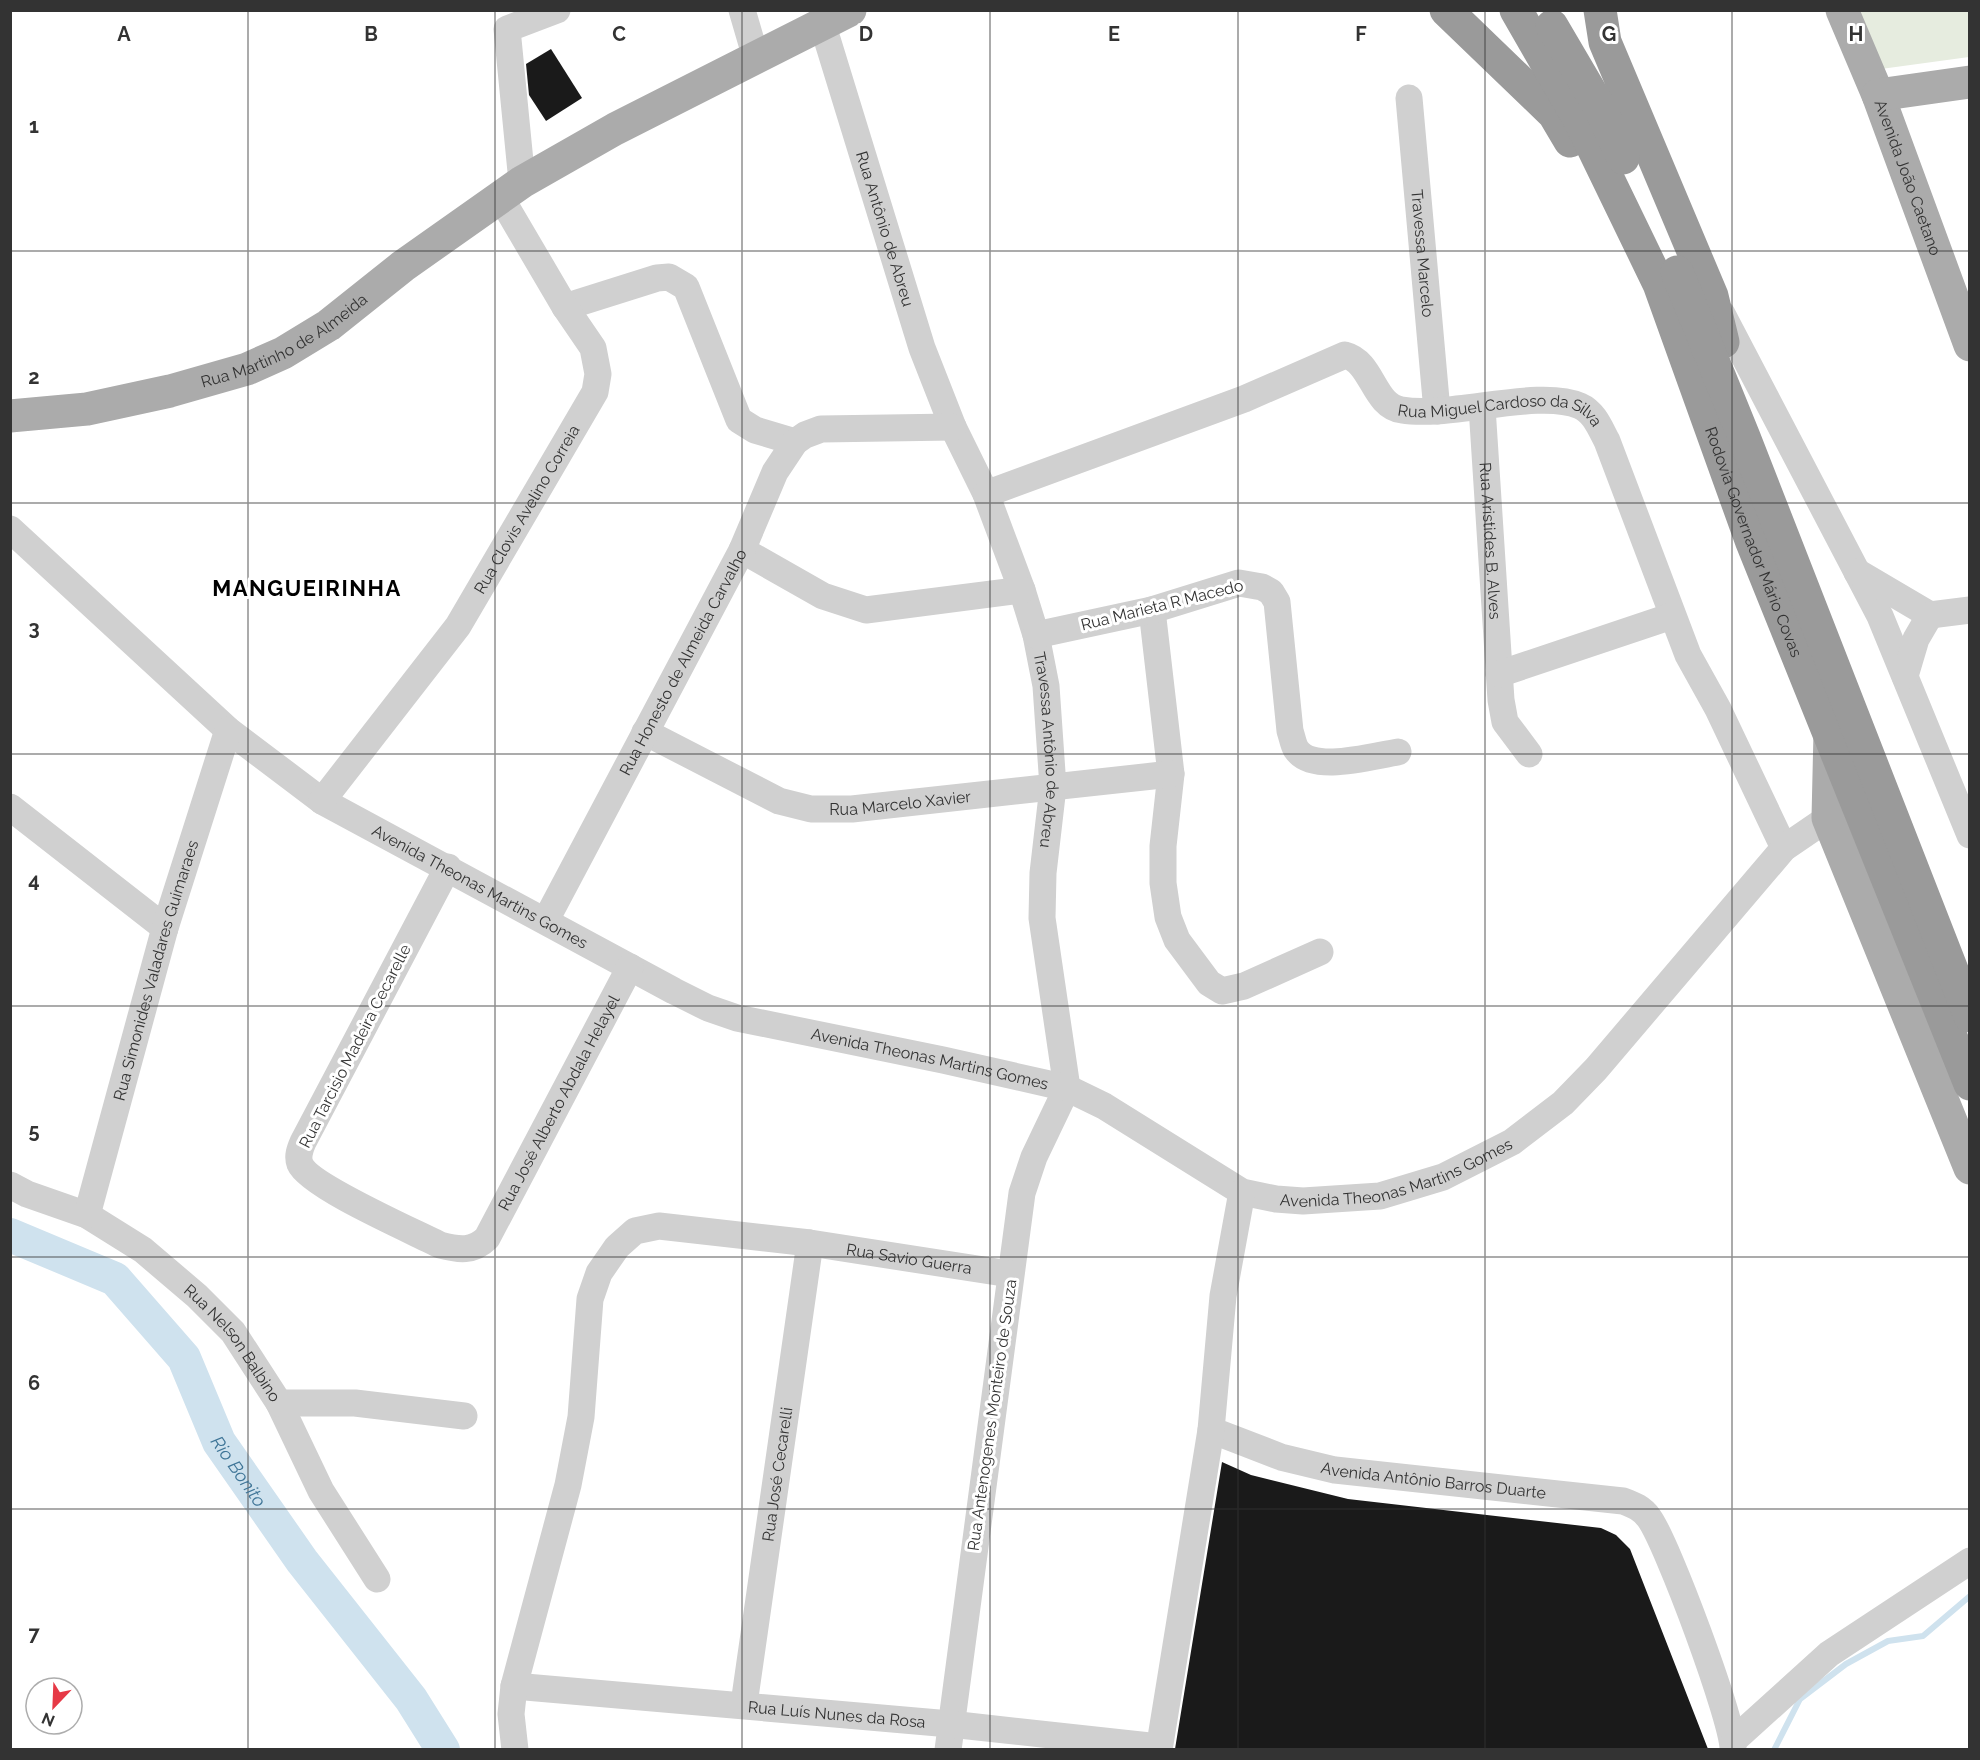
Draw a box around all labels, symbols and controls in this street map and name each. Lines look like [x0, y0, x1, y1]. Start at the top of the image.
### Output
text: A [117, 22, 131, 46]
text: B [364, 22, 378, 46]
text: C [612, 22, 626, 46]
text: D [859, 22, 873, 46]
text: E [1108, 22, 1120, 46]
text: F [1355, 22, 1367, 46]
text: G [1602, 22, 1616, 46]
text: H [1849, 22, 1863, 46]
street label: Avenida João Caetano [1871, 97, 1946, 258]
text: 1 [29, 114, 39, 138]
street label: Rua Antônio de Abreu [853, 149, 918, 309]
street label: Travessa Marcelo [1408, 189, 1438, 318]
street label: Rua Martinho de Almeida [199, 289, 371, 391]
text: 2 [28, 365, 40, 389]
street label: Rua Miguel Cardoso da Silva [1396, 391, 1607, 430]
street label: Rua Clovis Avelino Correia [470, 421, 583, 597]
street label: Rodovia Governador Mário Covas [1702, 424, 1807, 660]
street label: Rua Aristides B. Alves [1476, 462, 1505, 620]
street label: Rua Honesto de Almeida Carvalho [615, 546, 750, 778]
district label: MANGUEIRINHA [212, 575, 402, 601]
street label: Rua Marieta R Macedo [1079, 576, 1245, 634]
text: 3 [28, 616, 40, 640]
street label: Travessa Antônio de Abreu [1030, 650, 1063, 849]
street label: Rua Marcelo Xavier [829, 786, 972, 819]
street label: Avenida Theonas Martins Gomes [369, 820, 591, 952]
street label: Rua Simonides Valadares Guimaraes [109, 838, 202, 1103]
text: 4 [28, 868, 40, 892]
street label: Rua Tarcisio Madeira Cecarelle [295, 941, 415, 1151]
street label: Rua José Alberto Abdala Helayel [494, 991, 623, 1214]
street label: Avenida Theonas Martins Gomes [809, 1024, 1051, 1093]
text: 5 [28, 1119, 40, 1143]
street label: Avenida Theonas Martins Gomes [1279, 1134, 1516, 1211]
street label: Rua Savio Guerra [845, 1239, 973, 1277]
street label: Rua Antenogenes Monteiro de Souza [964, 1278, 1020, 1552]
street label: Rua Nelson Balbino [181, 1280, 285, 1405]
text: 6 [28, 1371, 40, 1395]
street label: Rua José Cecarelli [758, 1406, 796, 1543]
water label: Rio Bonito [207, 1431, 271, 1510]
street label: Avenida Antônio Barros Duarte [1319, 1458, 1547, 1502]
text: 7 [28, 1622, 40, 1646]
north arrow [24, 1676, 84, 1736]
street label: Rua Luís Nunes da Rosa [747, 1697, 926, 1731]
text: N [39, 1708, 58, 1730]

